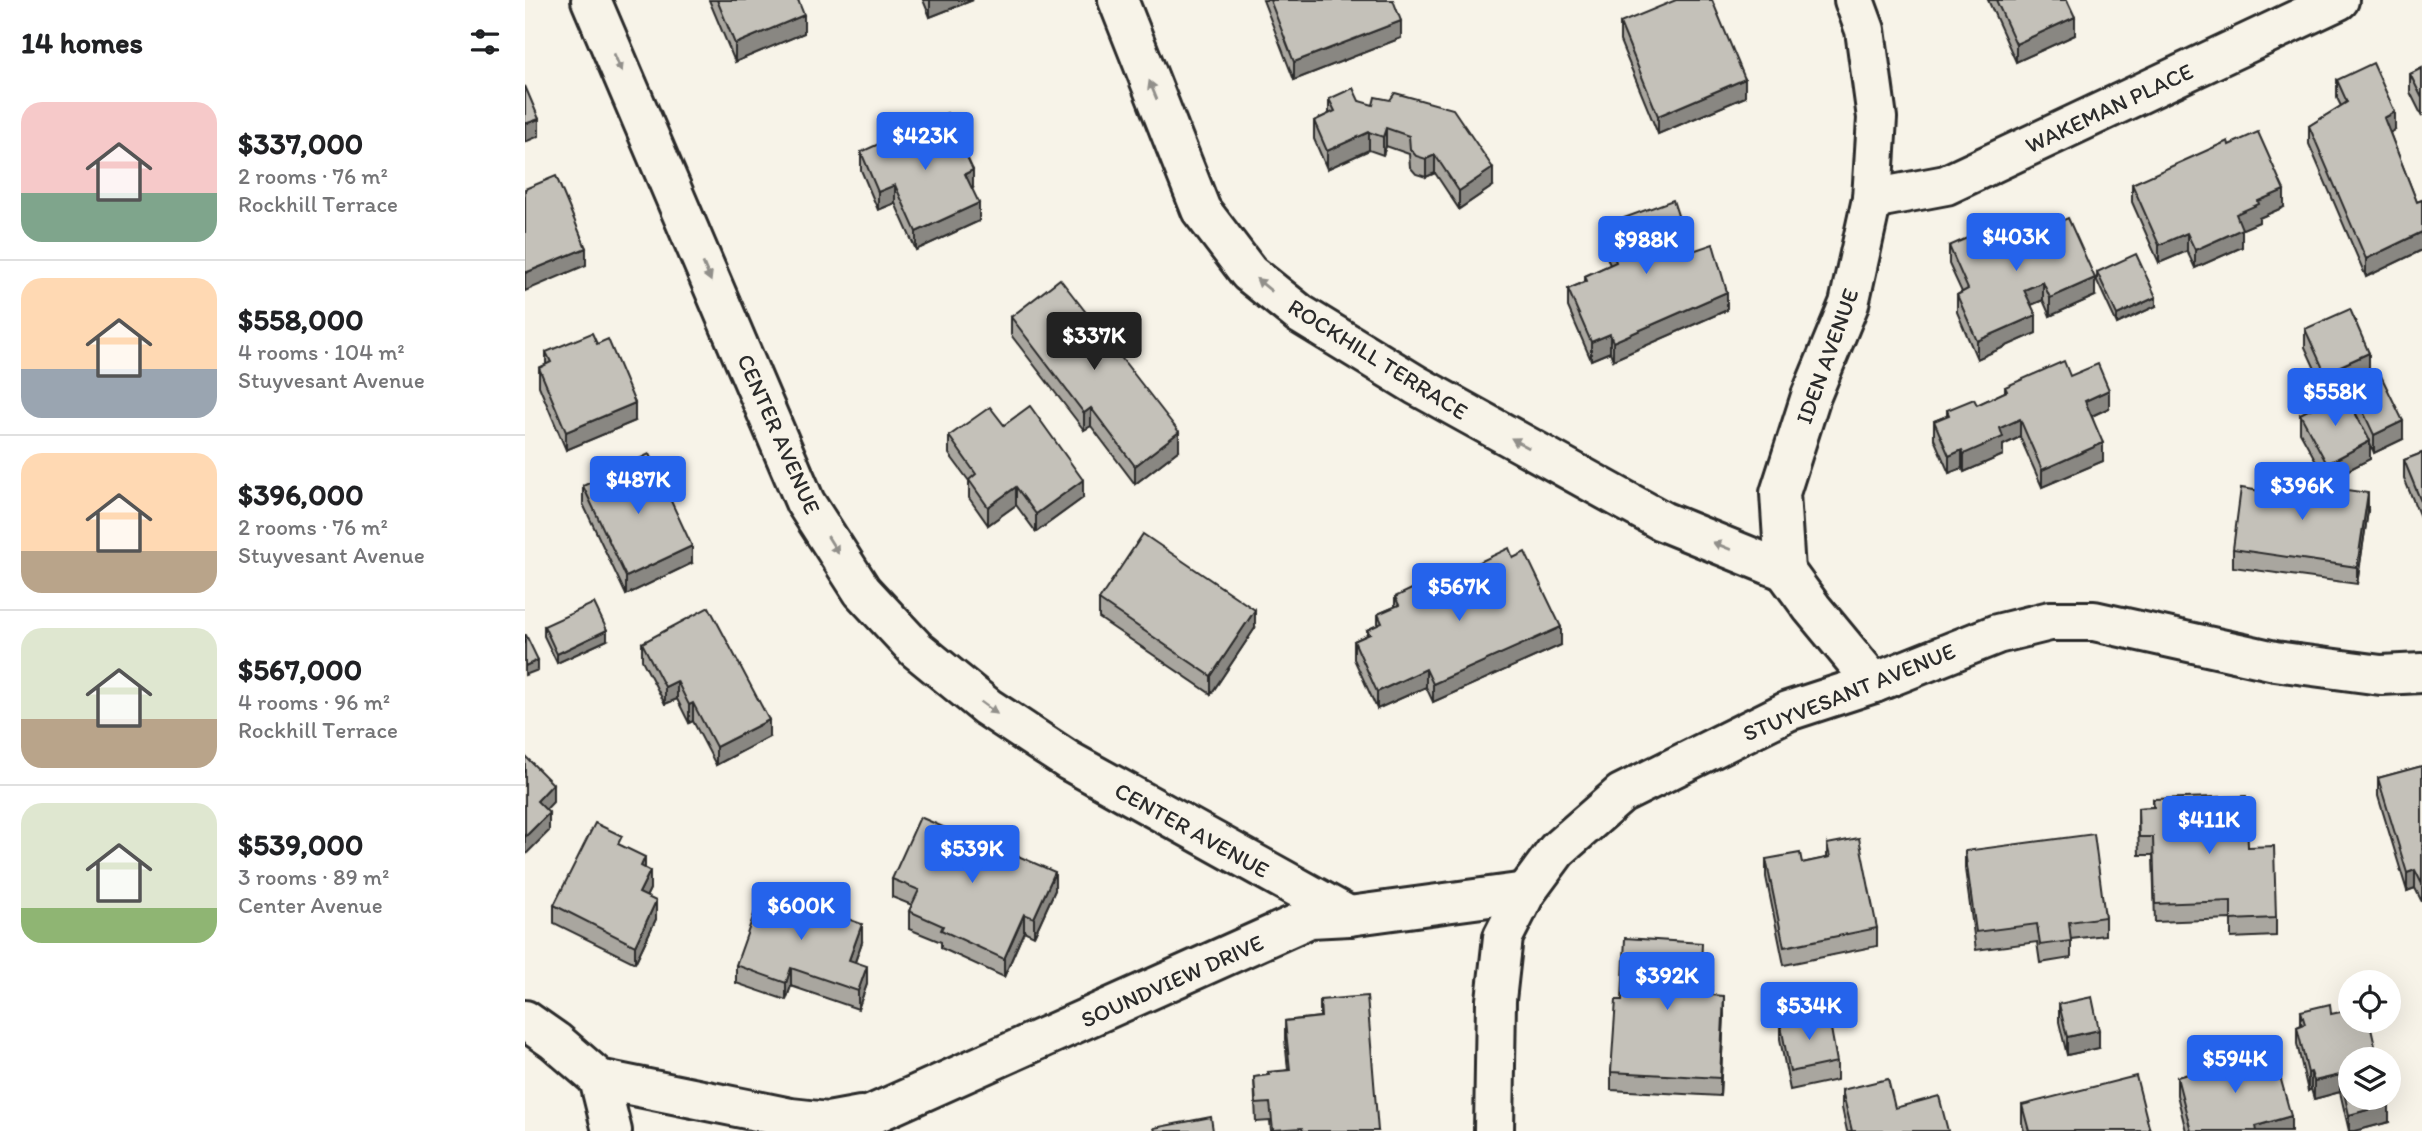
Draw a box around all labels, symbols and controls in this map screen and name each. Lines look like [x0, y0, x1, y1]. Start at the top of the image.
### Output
icon: filters [466, 23, 504, 61]
text: 14 homes [21, 24, 143, 61]
one-way arrow [613, 52, 624, 73]
street label: WAKEMAN PLACE [2021, 57, 2197, 159]
one-way arrow [1148, 79, 1159, 100]
pin: $423K [876, 113, 974, 172]
text: $423K [893, 121, 957, 149]
text: $337,000 [238, 125, 363, 162]
icon: home [77, 130, 161, 214]
text: 2 rooms · 76 m² [238, 162, 388, 190]
text: Rockhill Terrace [238, 190, 398, 218]
pin: $403K [1967, 214, 2065, 273]
pin: $988K [1597, 216, 1695, 276]
text: $403K [1983, 222, 2049, 250]
text: $988K [1614, 225, 1678, 253]
one-way arrow [702, 262, 713, 283]
one-way arrow [1255, 278, 1272, 293]
street label: IDEN AVENUE [1790, 284, 1865, 427]
street label: ROCKHILL TERRACE [1283, 292, 1473, 426]
text: $558,000 [238, 301, 364, 338]
icon: home [77, 306, 161, 390]
pin: $337K [1045, 312, 1143, 372]
text: $337K [1063, 321, 1125, 349]
text: 4 rooms · 104 m² [238, 338, 405, 366]
street label: CENTER AVENUE [731, 350, 827, 519]
text: Stuyvesant Avenue [238, 366, 425, 394]
pin: $558K [2286, 368, 2384, 428]
text: $558K [2303, 377, 2367, 405]
one-way arrow [1510, 437, 1529, 449]
pin: $487K [589, 456, 687, 516]
pin: $396K [2253, 462, 2351, 522]
text: $487K [606, 465, 670, 493]
text: $396K [2270, 471, 2334, 499]
text: $396,000 [238, 476, 364, 513]
icon: home [77, 481, 161, 565]
text: 2 rooms · 76 m² [238, 513, 388, 541]
one-way arrow [826, 535, 839, 555]
one-way arrow [1711, 540, 1732, 551]
text: Stuyvesant Avenue [238, 541, 425, 569]
pin: $567K [1410, 564, 1508, 623]
text: $567K [1428, 572, 1490, 600]
street label: STUYVESANT AVENUE [1739, 637, 1959, 747]
text: $567,000 [238, 651, 362, 688]
icon: home [77, 656, 161, 740]
text: 4 rooms · 96 m² [238, 688, 390, 716]
one-way arrow [980, 701, 998, 715]
text: Rockhill Terrace [238, 716, 398, 744]
street label: CENTER AVENUE [1110, 776, 1274, 884]
pin: $411K [2160, 796, 2258, 856]
text: $411K [2178, 805, 2240, 833]
text: $539,000 [238, 826, 364, 863]
pin: $539K [923, 826, 1021, 885]
icon: home [77, 831, 161, 915]
text: $539K [941, 834, 1004, 862]
text: 3 rooms · 89 m² [238, 863, 389, 891]
pin: $600K [752, 883, 850, 942]
text: Center Avenue [238, 891, 383, 919]
text: $600K [768, 891, 834, 919]
street label: SOUNDVIEW DRIVE [1076, 928, 1268, 1034]
pin: $392K [1618, 953, 1716, 1012]
text: $392K [1635, 961, 1699, 989]
map controls [2338, 970, 2401, 1110]
button: locate [2338, 970, 2401, 1033]
pin: $534K [1760, 982, 1858, 1042]
text: $534K [1777, 991, 1841, 1019]
pin: $594K [2186, 1036, 2284, 1095]
text: $594K [2203, 1044, 2267, 1072]
button: layers [2338, 1047, 2401, 1110]

